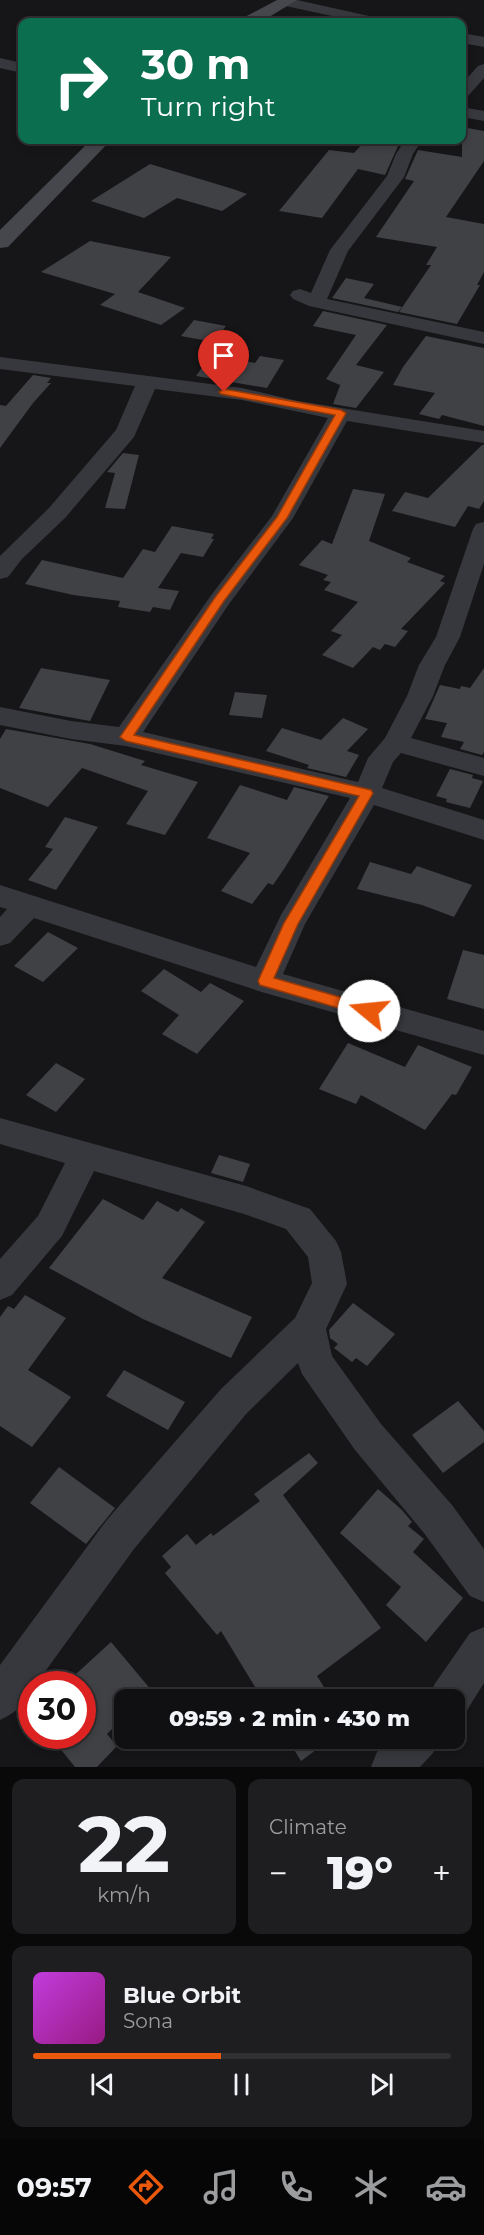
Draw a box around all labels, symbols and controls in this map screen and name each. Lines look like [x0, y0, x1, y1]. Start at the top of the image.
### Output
text: 30 m [141, 38, 250, 90]
icon: right [42, 42, 120, 120]
text: Turn right [141, 90, 276, 123]
pin [198, 330, 249, 392]
icon: arrive [207, 339, 240, 372]
position arrow [337, 979, 401, 1043]
speed limit sign: 30 [18, 1671, 96, 1749]
text: 09:59 · 2 min · 430 m [169, 1705, 410, 1732]
text: 22 [78, 1796, 170, 1892]
text: Climate [269, 1815, 347, 1839]
text: 19° [327, 1845, 393, 1900]
text: − [269, 1853, 288, 1893]
text: + [432, 1853, 451, 1893]
text: km/h [97, 1883, 151, 1907]
text: Blue Orbit [123, 1982, 241, 2009]
text: Sona [123, 2009, 173, 2033]
icon: previous [86, 2068, 119, 2101]
icon: pause [225, 2068, 258, 2101]
icon: next [365, 2068, 398, 2101]
icon: directions [125, 2166, 167, 2208]
icon: music [200, 2166, 242, 2208]
icon: phone [275, 2166, 317, 2208]
icon: climate [350, 2166, 392, 2208]
icon: car [425, 2166, 467, 2208]
text: 09:57 [17, 2171, 92, 2204]

